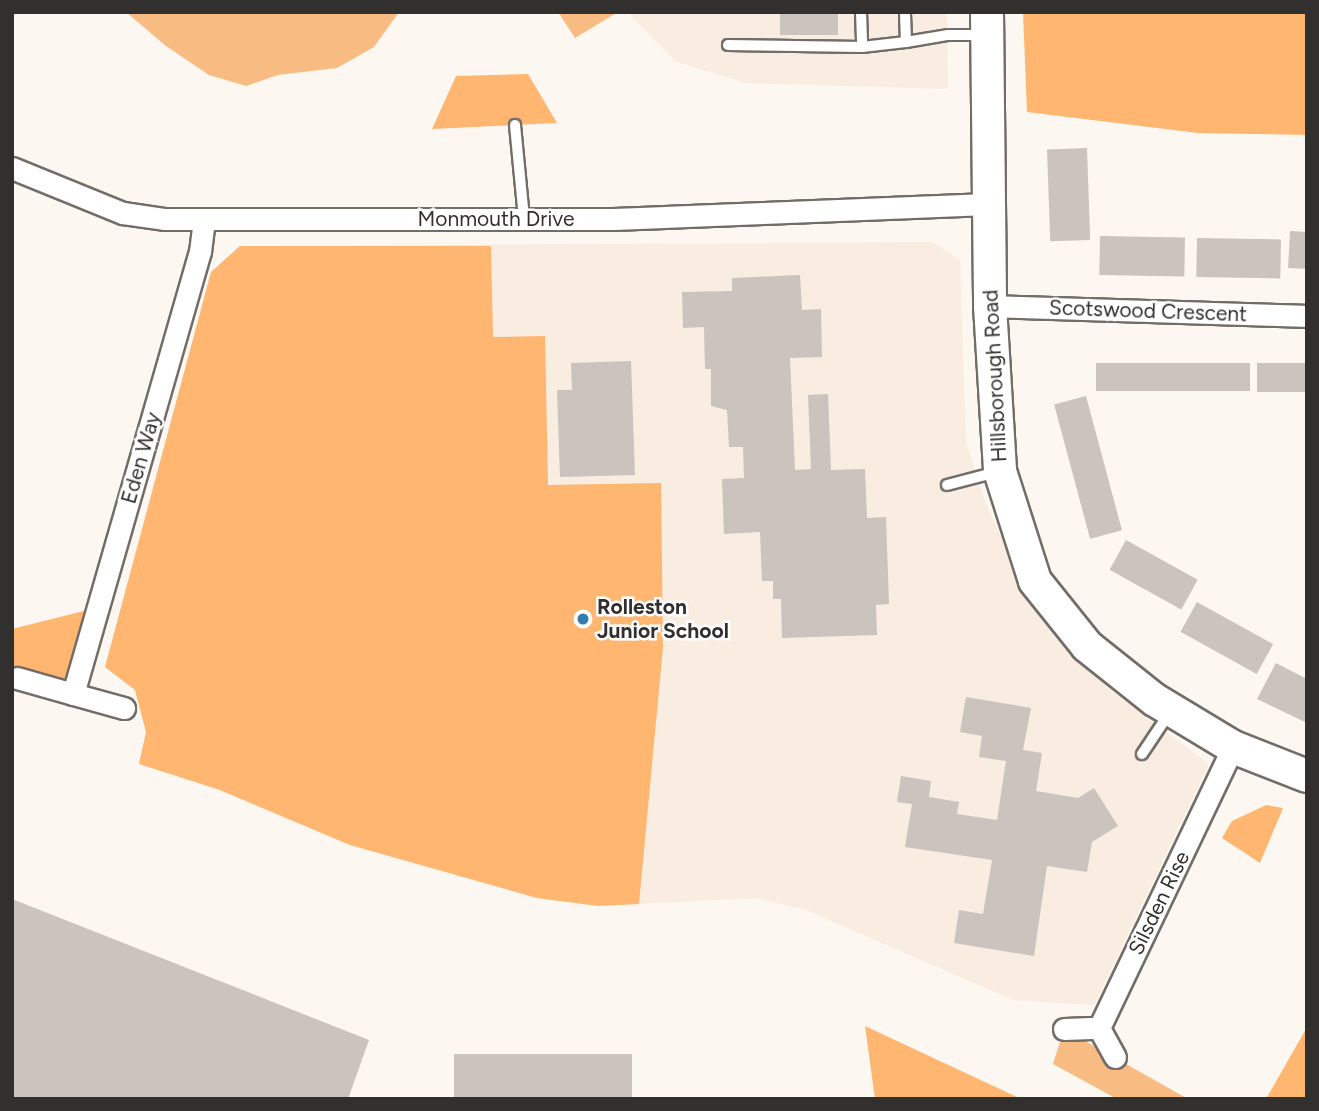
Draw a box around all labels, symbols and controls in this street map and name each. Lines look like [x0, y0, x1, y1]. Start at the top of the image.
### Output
street label: Monmouth Drive [418, 206, 574, 232]
street label: Hillsborough Road [978, 289, 1012, 463]
street label: Scotswood Crescent [1049, 295, 1247, 327]
street label: Eden Way [116, 409, 166, 507]
place label: Rolleston Junior School [597, 594, 729, 644]
marker: Rolleston Junior School [575, 611, 591, 627]
street label: Silsden Rise [1123, 847, 1195, 959]

